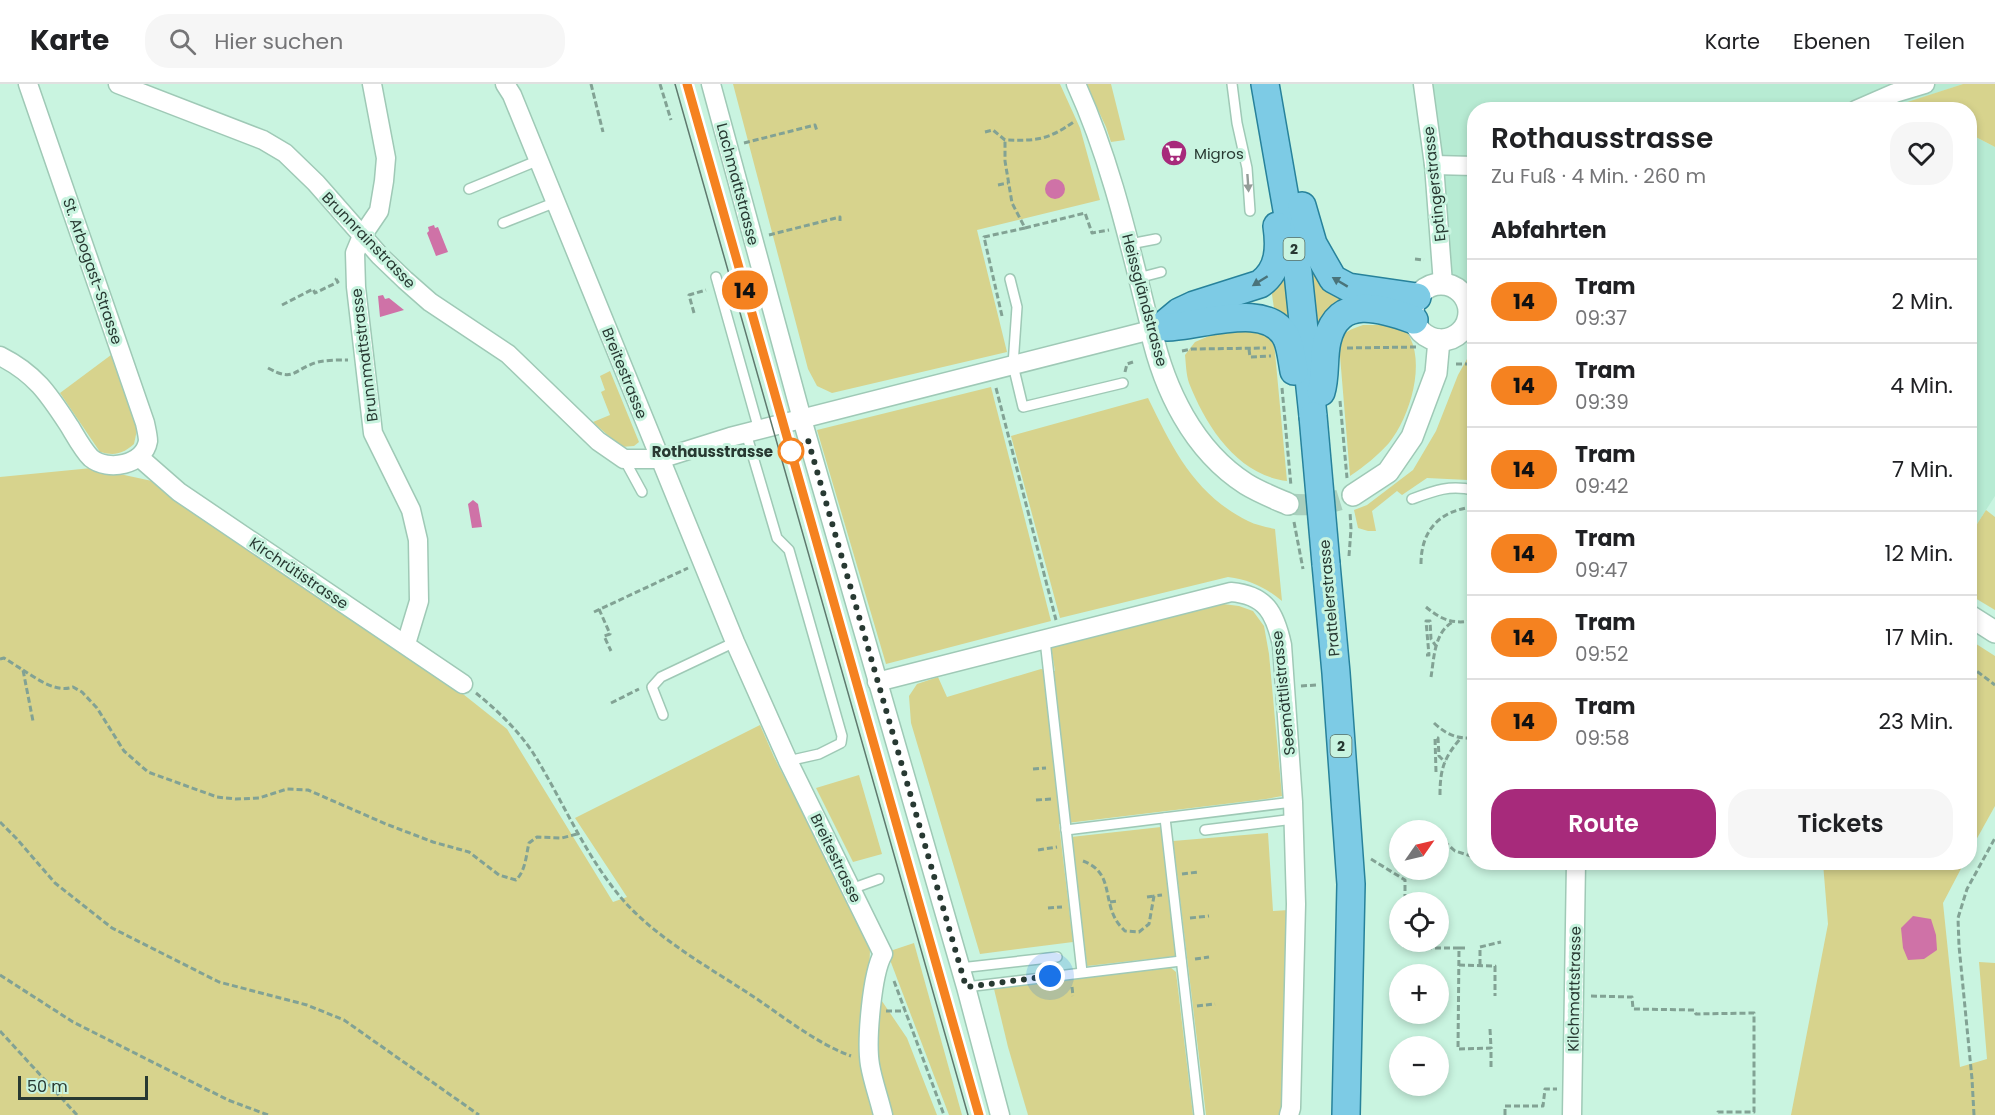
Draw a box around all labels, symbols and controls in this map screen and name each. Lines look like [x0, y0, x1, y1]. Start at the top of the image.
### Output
search box [145, 14, 565, 68]
text: Karte [30, 21, 109, 60]
icon: search [166, 25, 199, 58]
text: Hier suchen [214, 26, 343, 57]
text: Karte [1705, 27, 1760, 56]
text: Ebenen [1793, 27, 1871, 56]
text: Teilen [1904, 27, 1965, 56]
text: Rothausstrasse [1491, 119, 1713, 158]
street label: Lachmattstrasse [712, 121, 764, 247]
button: heart [1890, 122, 1953, 185]
street label: Eptingerstrasse [1418, 125, 1450, 243]
supermarket icon: Migros [1159, 138, 1189, 168]
place label: Migros [1194, 143, 1244, 164]
text: Zu Fuß · 4 Min. · 260 m [1491, 162, 1706, 190]
one-way arrow [1243, 174, 1253, 193]
street label: Brunnrainstrasse [317, 187, 421, 293]
street label: St. Arbogast-Strasse [58, 195, 128, 347]
text: Abfahrten [1491, 215, 1607, 246]
street label: Heissgländstrasse [1117, 231, 1173, 369]
road number: 2 [1284, 238, 1304, 260]
line badge: 14 [718, 270, 772, 310]
text: Tram [1575, 271, 1636, 302]
text: 14 [734, 276, 756, 305]
one-way arrow [1252, 276, 1269, 287]
one-way arrow [1332, 277, 1349, 288]
text: 2 Min. [1891, 286, 1953, 317]
street label: Brunnmattstrasse [345, 287, 383, 423]
text: 14 [1513, 287, 1535, 316]
text: 09:37 [1575, 304, 1627, 332]
street label: Breitestrasse [597, 324, 653, 422]
text: Tram [1575, 355, 1636, 386]
text: 4 Min. [1890, 370, 1953, 401]
text: 14 [1513, 371, 1535, 400]
text: 09:39 [1575, 388, 1629, 416]
marker: Rothausstrasse [778, 438, 804, 464]
text: Tram [1575, 439, 1636, 470]
place label: Rothausstrasse [652, 441, 773, 462]
text: 7 Min. [1892, 454, 1953, 485]
text: 14 [1513, 455, 1535, 484]
text: 09:42 [1575, 472, 1629, 500]
text: Tram [1575, 523, 1636, 554]
street label: Kirchrütistrasse [245, 532, 353, 614]
text: 12 Min. [1884, 538, 1953, 569]
street label: Prattelerstrasse [1313, 539, 1345, 657]
text: 14 [1513, 539, 1535, 568]
text: 09:47 [1575, 556, 1628, 584]
text: Tram [1575, 607, 1636, 638]
text: 17 Min. [1885, 622, 1953, 653]
text: 14 [1513, 623, 1535, 652]
street label: Seemättlistrasse [1266, 630, 1300, 756]
text: 09:52 [1575, 640, 1628, 668]
text: Tram [1575, 691, 1636, 722]
text: 23 Min. [1878, 706, 1953, 737]
text: 14 [1513, 707, 1535, 736]
text: 09:58 [1575, 724, 1630, 752]
road number: 2 [1330, 735, 1352, 757]
button: Route [1491, 789, 1716, 858]
button: Tickets [1728, 789, 1953, 858]
street label: Breitestrasse [805, 810, 867, 906]
north arrow [1389, 820, 1449, 880]
map controls [1389, 820, 1449, 1096]
button: locate [1389, 892, 1449, 952]
street label: Kilchmattstrasse [1562, 926, 1586, 1052]
your location [1035, 961, 1065, 991]
button: + [1389, 964, 1449, 1024]
button: − [1389, 1036, 1449, 1096]
scale bar [18, 1073, 148, 1100]
text: 50 m [27, 1075, 68, 1098]

